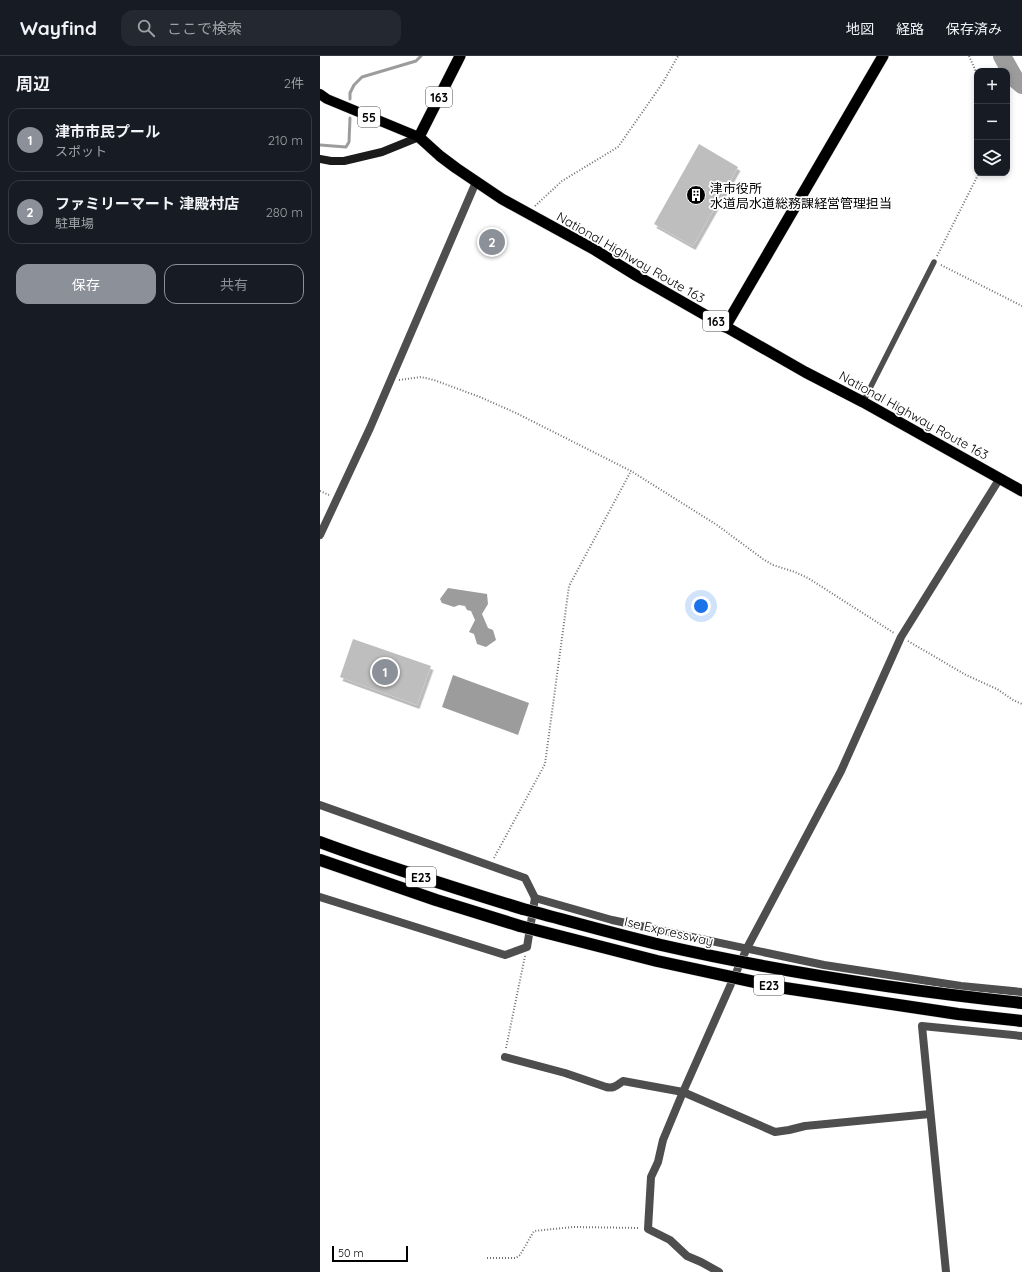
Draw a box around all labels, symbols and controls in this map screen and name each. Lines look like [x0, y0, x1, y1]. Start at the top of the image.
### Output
search box [121, 10, 401, 46]
text: Wayfind [20, 16, 97, 40]
icon: search [135, 17, 157, 39]
text: ここで検索 [167, 19, 242, 38]
text: 地図 [846, 20, 874, 38]
text: 経路 [896, 20, 924, 38]
text: 保存済み [946, 20, 1002, 38]
map controls [974, 68, 1010, 176]
button: + [974, 68, 1010, 104]
text: 周辺 [16, 73, 50, 94]
text: 2件 [284, 75, 304, 91]
road number: 163 [426, 87, 452, 107]
button: − [974, 104, 1010, 140]
road number: 55 [358, 107, 380, 127]
text: 津市市民プール [55, 122, 160, 141]
text: 1 [27, 132, 33, 148]
text: 210 m [268, 132, 303, 148]
button: layers [974, 140, 1010, 176]
text: スポット [55, 143, 107, 159]
place label: 津市役所 水道局水道総務課経営管理担当 [710, 180, 892, 211]
building icon: 津市役所 水道局水道総務課経営管理担当 [685, 184, 707, 206]
text: ファミリーマート 津殿村店 [55, 194, 239, 213]
text: 2 [26, 204, 34, 220]
text: 280 m [266, 204, 303, 220]
street label: National Highway Route 163 [554, 208, 708, 306]
text: 駐車場 [55, 215, 94, 231]
pin: 2 [479, 227, 505, 257]
button: 保存 [16, 264, 156, 304]
button: 共有 [164, 264, 304, 304]
road number: 163 [703, 311, 729, 331]
street label: National Highway Route 163 [837, 367, 992, 463]
your location [691, 596, 711, 616]
pin: 1 [372, 657, 398, 687]
road number: E23 [406, 867, 436, 887]
street label: Ise Expressway [623, 913, 715, 949]
road number: E23 [754, 975, 784, 995]
scale bar [332, 1244, 408, 1263]
text: 50 m [338, 1246, 364, 1260]

